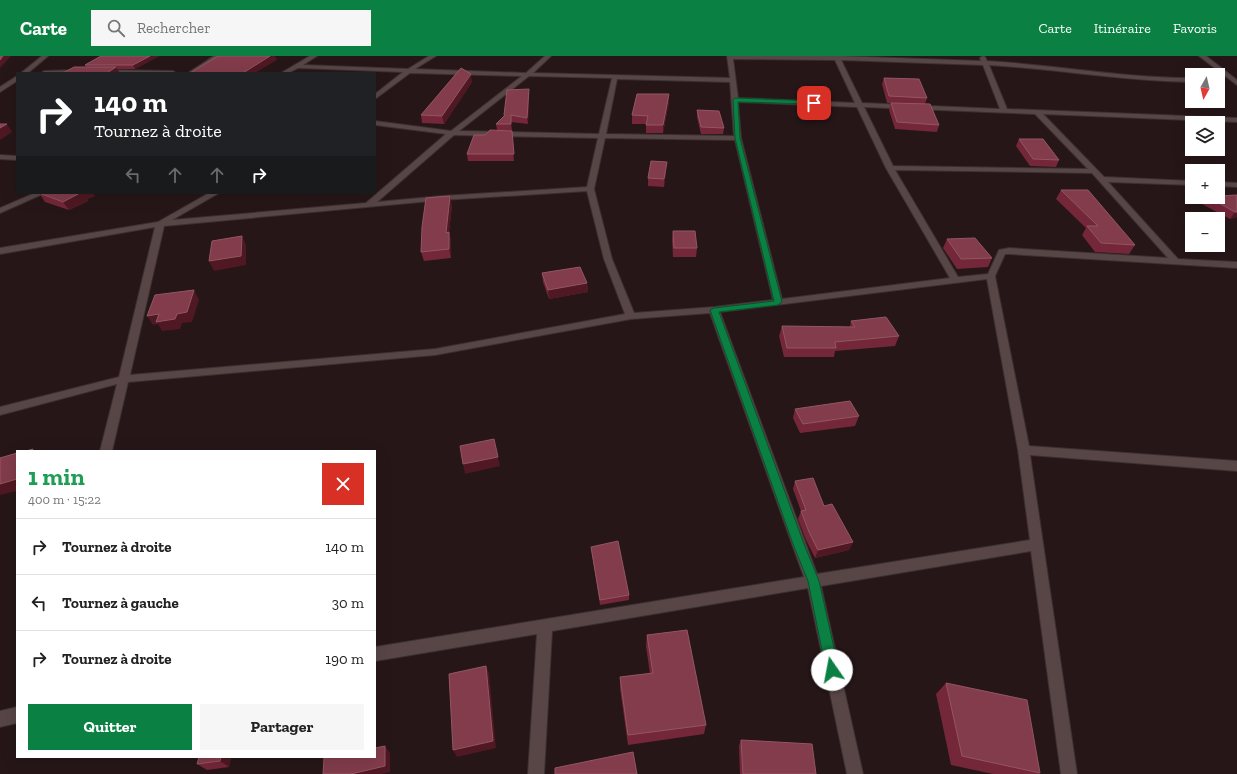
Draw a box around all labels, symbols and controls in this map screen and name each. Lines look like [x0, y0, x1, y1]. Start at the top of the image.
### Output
search box [91, 10, 371, 46]
text: Carte [20, 17, 67, 40]
icon: search [105, 17, 127, 39]
text: Rechercher [137, 19, 210, 37]
text: Carte [1038, 20, 1072, 37]
text: Itinéraire [1094, 20, 1151, 37]
text: Favoris [1173, 20, 1217, 37]
north arrow [1185, 68, 1225, 108]
map controls [1185, 68, 1225, 252]
text: 140 m [94, 86, 167, 119]
pin [797, 86, 831, 120]
icon: right [28, 88, 80, 140]
icon: arrive [803, 92, 825, 114]
button: layers [1185, 116, 1225, 156]
text: Tournez à droite [94, 120, 222, 142]
icon: left [122, 164, 144, 186]
icon: ahead [164, 164, 186, 186]
icon: ahead [206, 164, 228, 186]
icon: right [248, 164, 270, 186]
button: + [1185, 164, 1225, 204]
button: − [1185, 212, 1225, 252]
text: 1 min [28, 462, 85, 491]
button: close [322, 463, 364, 505]
text: 400 m · 15:22 [28, 492, 101, 507]
icon: right [28, 536, 50, 558]
text: Tournez à droite [62, 538, 172, 556]
text: 140 m [325, 538, 364, 556]
icon: left [28, 592, 50, 614]
text: Tournez à gauche [62, 594, 179, 612]
text: 30 m [332, 594, 364, 612]
icon: right [28, 648, 50, 670]
position arrow [811, 649, 853, 691]
text: Tournez à droite [62, 650, 172, 668]
text: 190 m [325, 650, 364, 668]
button: Quitter [28, 704, 192, 750]
button: Partager [200, 704, 364, 750]

